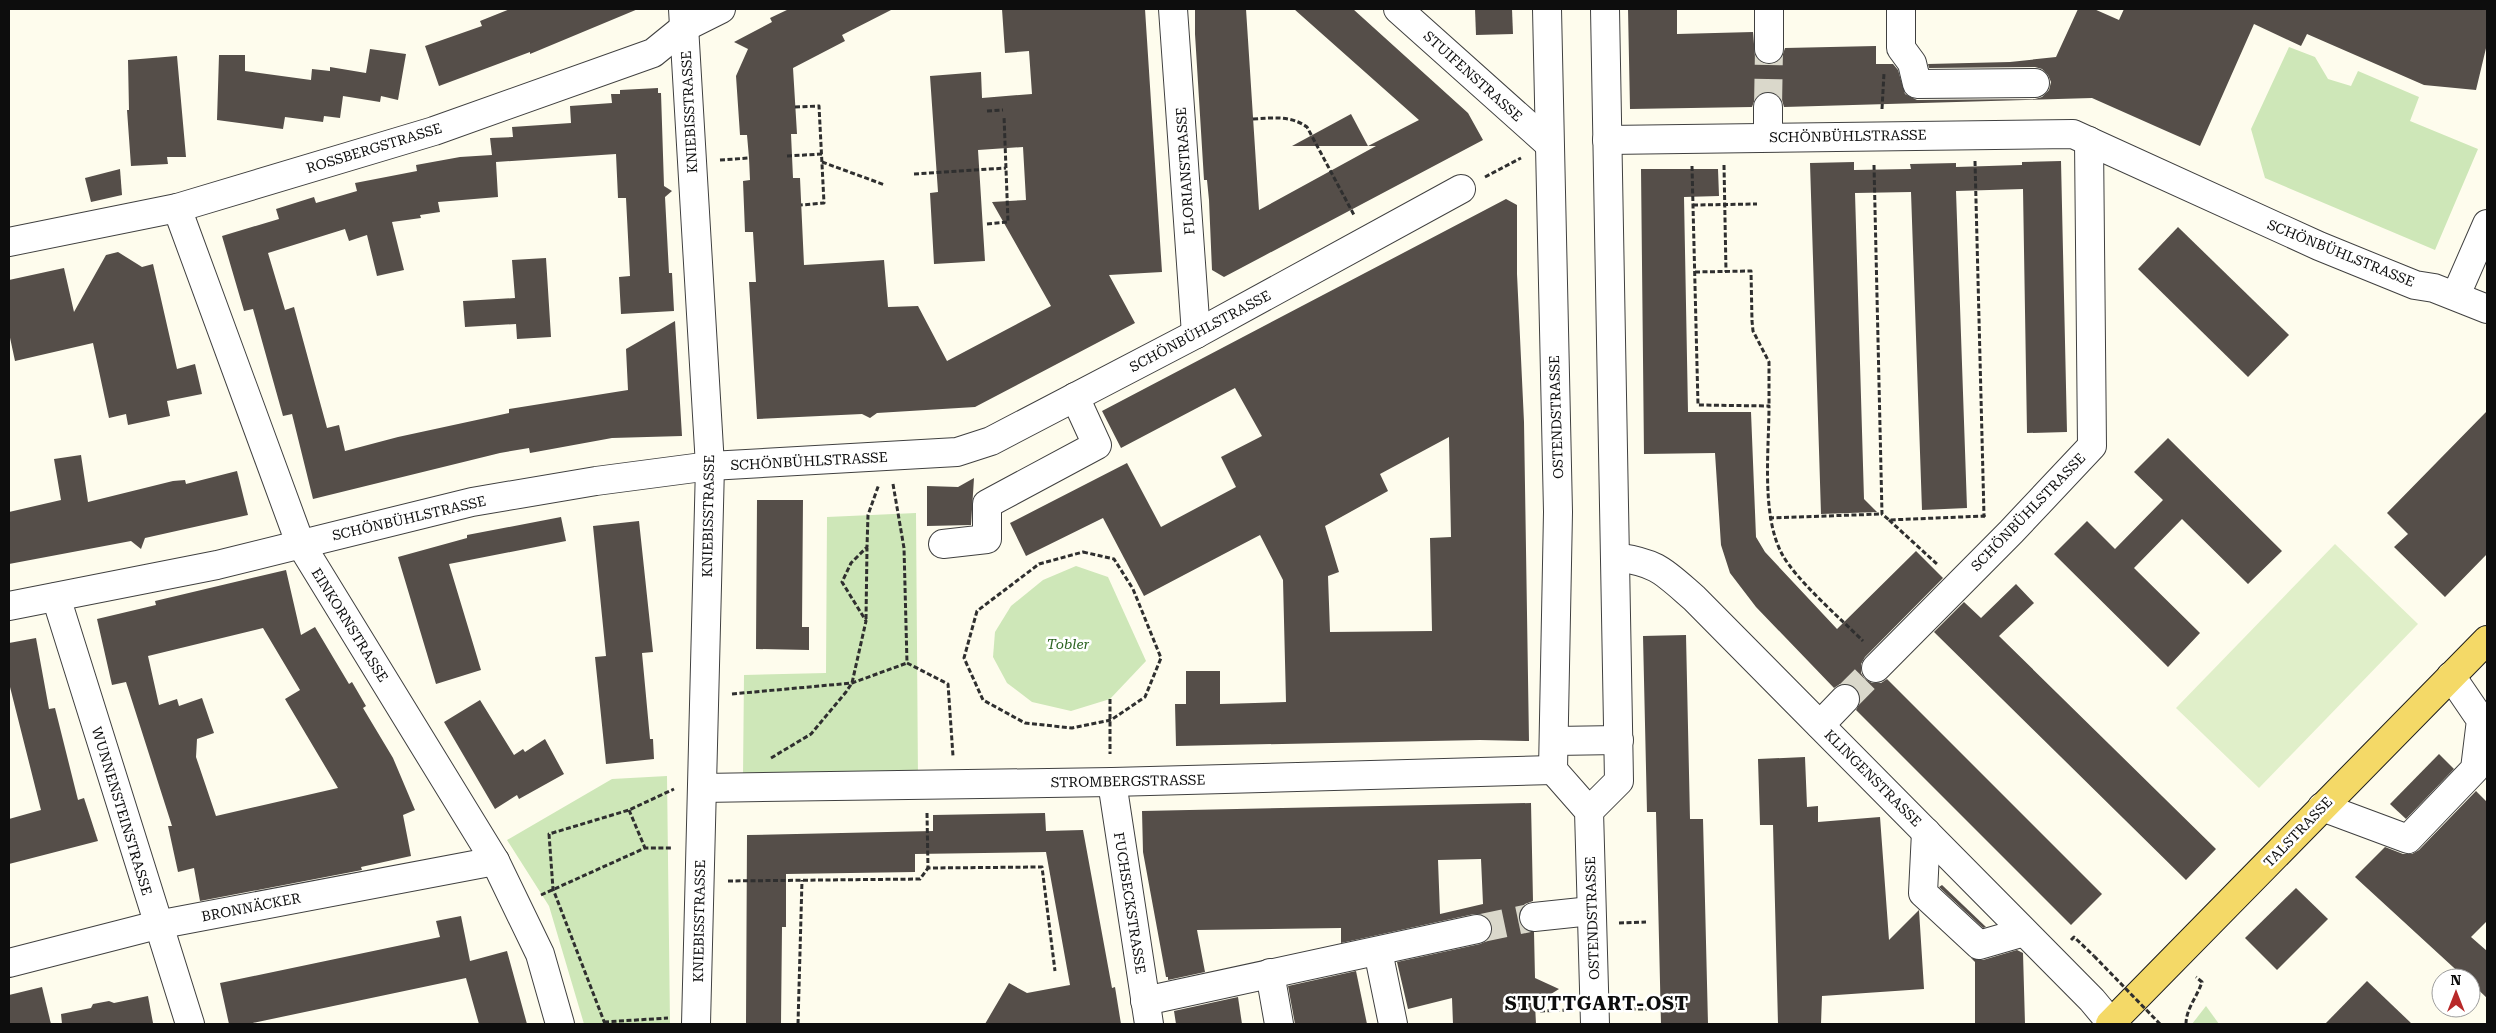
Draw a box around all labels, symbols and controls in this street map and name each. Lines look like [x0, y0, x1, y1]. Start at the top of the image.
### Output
street label: STUIFENSTRASSE [1420, 28, 1526, 124]
street label: KNIEBISSTRASSE [678, 50, 700, 174]
street label: FLORIANSTRASSE [1173, 106, 1197, 235]
street label: ROSSBERGSTRASSE [304, 120, 444, 176]
street label: SCHÖNBÜHLSTRASSE [1769, 127, 1927, 145]
street label: SCHÖNBÜHLSTRASSE [2265, 216, 2417, 290]
street label: SCHÖNBÜHLSTRASSE [1127, 287, 1273, 375]
street label: OSTENDSTRASSE [1546, 355, 1566, 479]
street label: SCHÖNBÜHLSTRASSE [730, 449, 888, 473]
street label: SCHÖNBÜHLSTRASSE [1968, 450, 2088, 574]
street label: KNIEBISSTRASSE [699, 454, 717, 578]
street label: SCHÖNBÜHLSTRASSE [330, 492, 488, 544]
street label: EINKORNSTRASSE [308, 565, 392, 685]
park label: Tobler [1047, 636, 1089, 652]
street label: WUNNENSTEINSTRASSE [89, 725, 155, 897]
street label: KLINGENSTRASSE [1821, 726, 1925, 830]
street label: STROMBERGSTRASSE [1050, 772, 1206, 790]
street label: TALSTRASSE [2261, 794, 2335, 870]
street label: FUCHSECKSTRASSE [1111, 831, 1149, 975]
street label: OSTENDSTRASSE [1582, 856, 1602, 980]
street label: KNIEBISSTRASSE [690, 859, 708, 983]
street label: BRONNÄCKER [200, 889, 302, 924]
north arrow [2431, 968, 2481, 1018]
text: N [2451, 972, 2462, 988]
district label: STUTTGART-OST [1505, 992, 1689, 1015]

